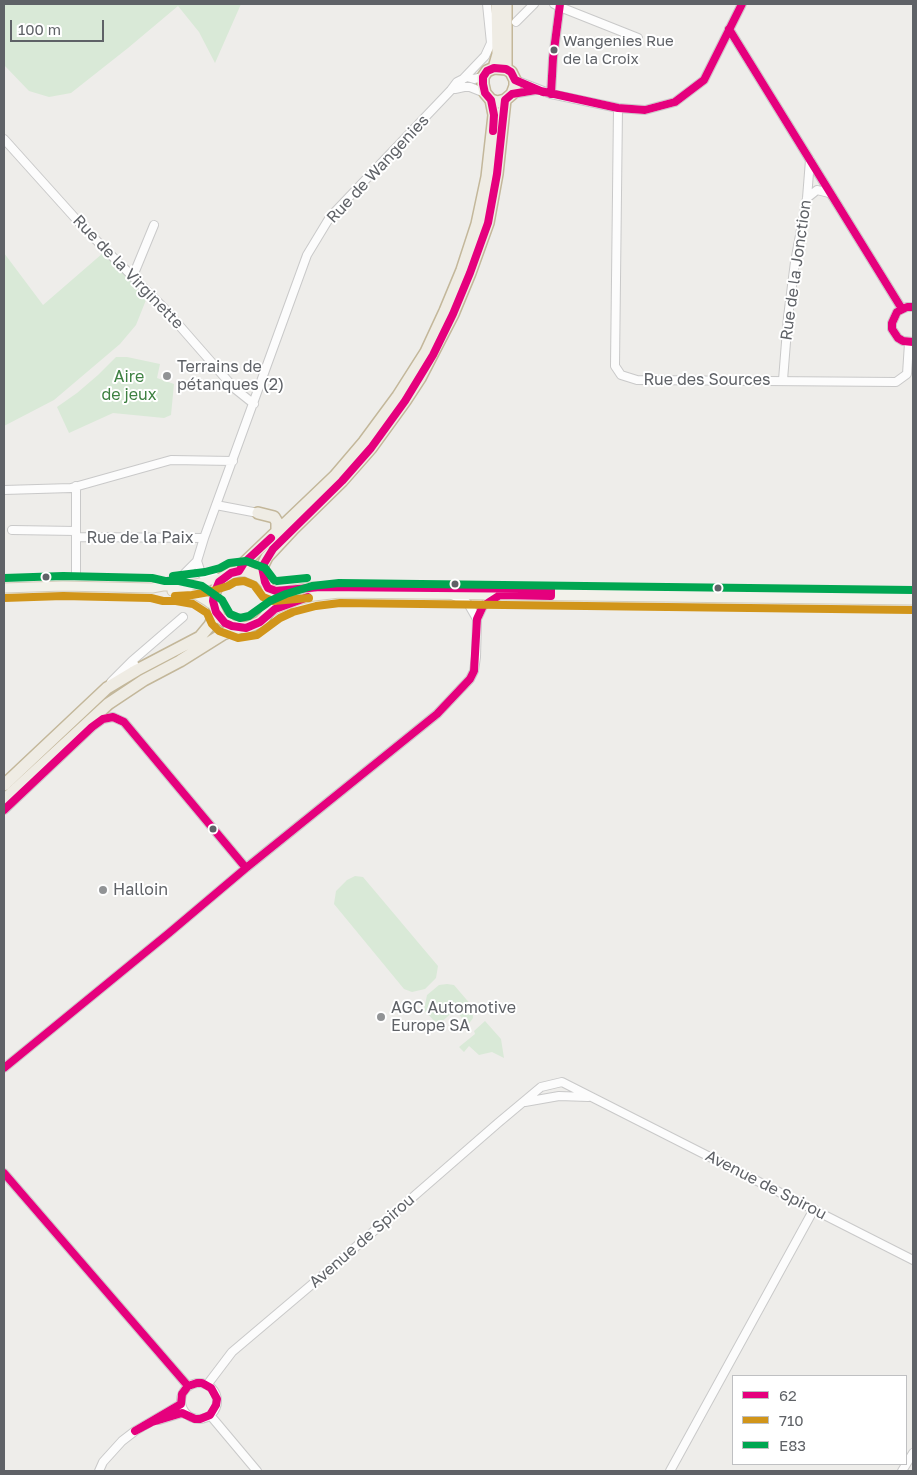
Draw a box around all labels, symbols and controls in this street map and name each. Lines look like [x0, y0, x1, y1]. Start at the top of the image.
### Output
scale bar [12, 10, 106, 42]
text: 100 m [18, 20, 61, 38]
place label: Wangenies Rue de la Croix [563, 32, 674, 67]
marker: Wangenies Rue de la Croix [549, 45, 559, 55]
street label: Rue de Wangenies [323, 111, 433, 227]
street label: Rue de la Jonction [777, 198, 815, 342]
street label: Rue de la Virginette [69, 211, 187, 333]
place label: Terrains de pétanques (2) [177, 357, 284, 395]
park label: Aire de jeux [101, 367, 157, 405]
marker: Terrains de pétanques (2) [161, 370, 173, 382]
street label: Rue des Sources [643, 370, 771, 390]
street label: Rue de la Paix [86, 528, 194, 548]
unlabelled marker [41, 572, 51, 582]
unlabelled marker [450, 579, 460, 589]
unlabelled marker [713, 583, 723, 593]
unlabelled marker [208, 824, 218, 834]
place label: Halloin [113, 880, 168, 900]
marker: Halloin [97, 884, 109, 896]
place label: AGC Automotive Europe SA [391, 998, 516, 1036]
marker: AGC Automotive Europe SA [375, 1011, 387, 1023]
street label: Avenue de Spirou [702, 1146, 830, 1224]
street label: Avenue de Spirou [305, 1190, 419, 1292]
legend [732, 1375, 907, 1465]
text: 62 [779, 1386, 797, 1404]
text: 710 [779, 1411, 804, 1429]
text: E83 [779, 1436, 806, 1454]

